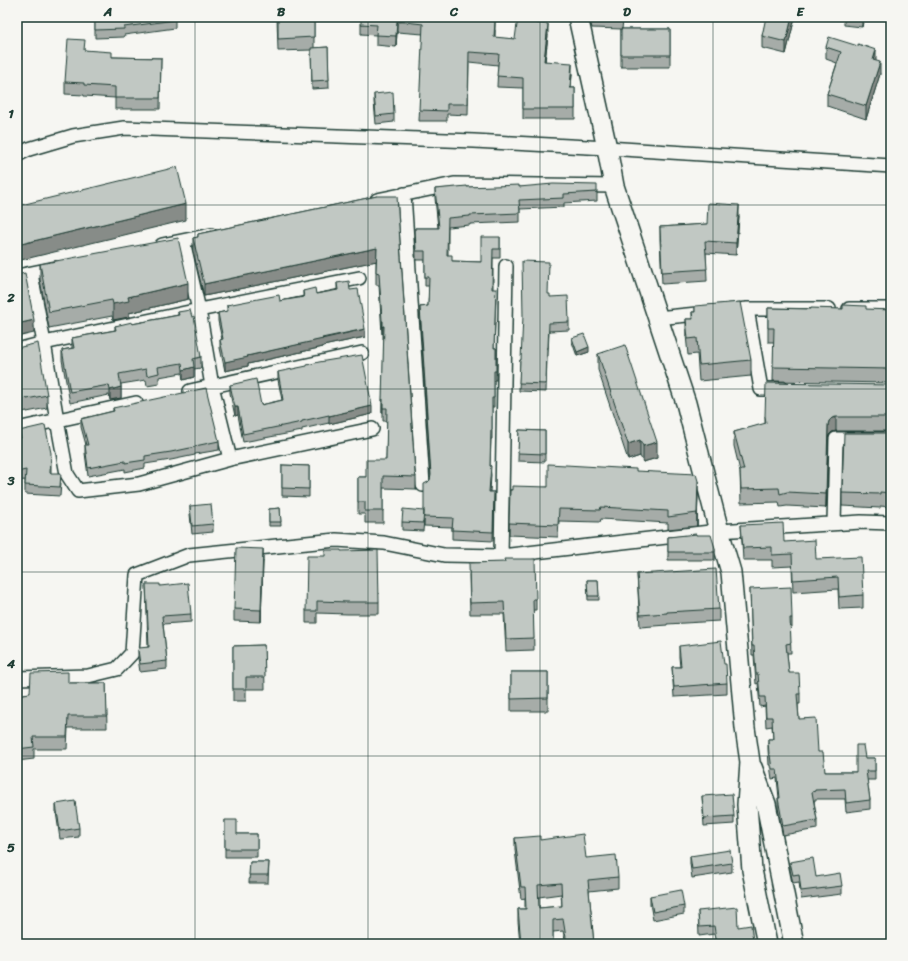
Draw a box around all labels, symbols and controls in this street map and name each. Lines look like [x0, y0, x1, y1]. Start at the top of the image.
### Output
text: A [103, 0, 112, 23]
text: B [277, 0, 286, 23]
text: C [449, 0, 459, 23]
text: D [623, 0, 631, 23]
text: E [796, 0, 805, 23]
text: 1 [8, 102, 14, 125]
text: 2 [6, 286, 15, 309]
text: 3 [6, 469, 15, 492]
text: 4 [6, 652, 16, 675]
text: 5 [7, 836, 15, 859]

